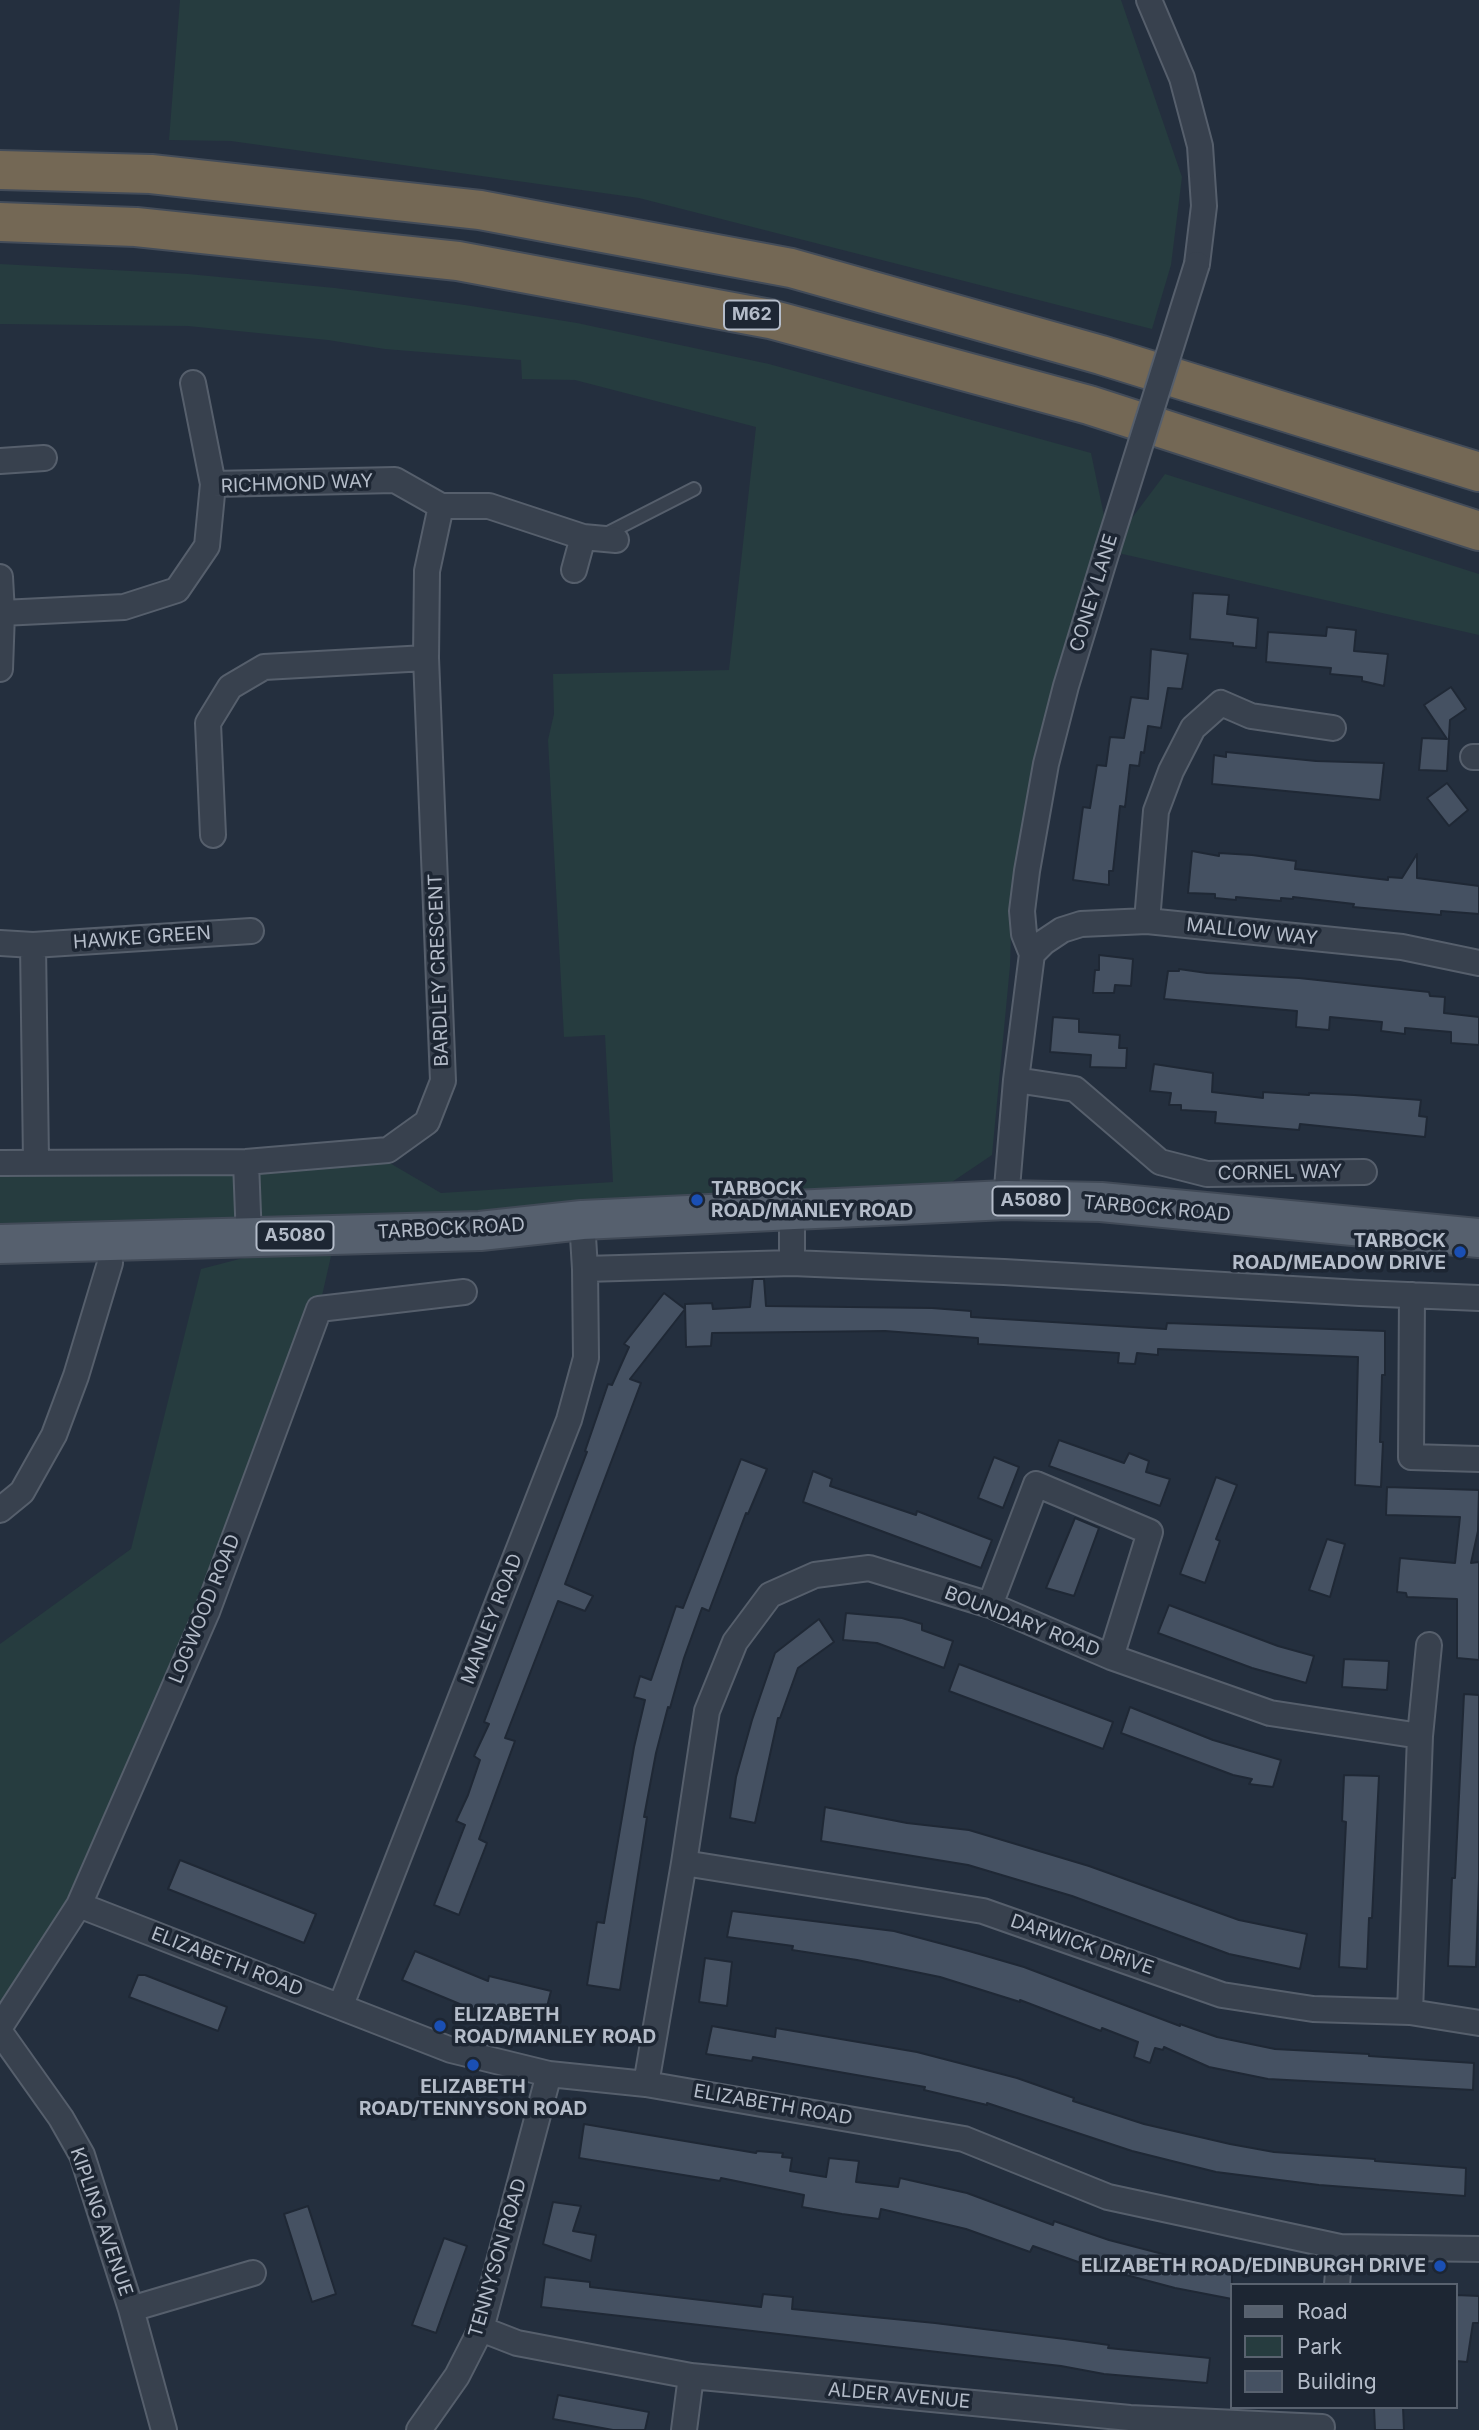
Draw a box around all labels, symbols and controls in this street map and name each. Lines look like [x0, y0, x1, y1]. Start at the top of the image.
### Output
road number: M62 [724, 300, 780, 330]
street label: RICHMOND WAY [220, 470, 374, 498]
street label: CONEY LANE [1065, 531, 1123, 655]
street label: BARDLEY CRESCENT [424, 873, 454, 1067]
street label: MALLOW WAY [1185, 914, 1319, 950]
street label: HAWKE GREEN [72, 922, 212, 954]
street label: CORNEL WAY [1217, 1161, 1343, 1185]
place label: TARBOCK ROAD/MANLEY ROAD [711, 1178, 913, 1222]
road number: A5080 [992, 1186, 1070, 1216]
street label: TARBOCK ROAD [1082, 1191, 1232, 1227]
marker: TARBOCK ROAD/MANLEY ROAD [689, 1192, 705, 1208]
street label: TARBOCK ROAD [377, 1214, 525, 1244]
road number: A5080 [256, 1222, 334, 1251]
place label: TARBOCK ROAD/MEADOW DRIVE [1232, 1230, 1446, 1274]
marker: TARBOCK ROAD/MEADOW DRIVE [1452, 1244, 1468, 1260]
street label: LOGWOOD ROAD [165, 1531, 245, 1687]
street label: MANLEY ROAD [457, 1551, 527, 1687]
street label: BOUNDARY ROAD [941, 1582, 1103, 1662]
street label: DARWICK DRIVE [1007, 1910, 1157, 1980]
street label: ELIZABETH ROAD [148, 1923, 306, 2001]
place label: ELIZABETH ROAD/MANLEY ROAD [454, 2004, 656, 2048]
marker: ELIZABETH ROAD/MANLEY ROAD [432, 2018, 448, 2034]
marker: ELIZABETH ROAD/TENNYSON ROAD [465, 2057, 481, 2073]
place label: ELIZABETH ROAD/TENNYSON ROAD [359, 2076, 587, 2120]
street label: ELIZABETH ROAD [692, 2080, 854, 2130]
street label: KIPLING AVENUE [65, 2145, 137, 2299]
street label: TENNYSON ROAD [464, 2176, 532, 2340]
place label: ELIZABETH ROAD/EDINBURGH DRIVE [1081, 2255, 1426, 2277]
marker: ELIZABETH ROAD/EDINBURGH DRIVE [1432, 2258, 1448, 2274]
legend [1230, 2283, 1458, 2409]
text: Road [1297, 2299, 1348, 2324]
text: Park [1297, 2334, 1342, 2359]
text: Building [1297, 2369, 1377, 2394]
street label: ALDER AVENUE [827, 2378, 971, 2414]

